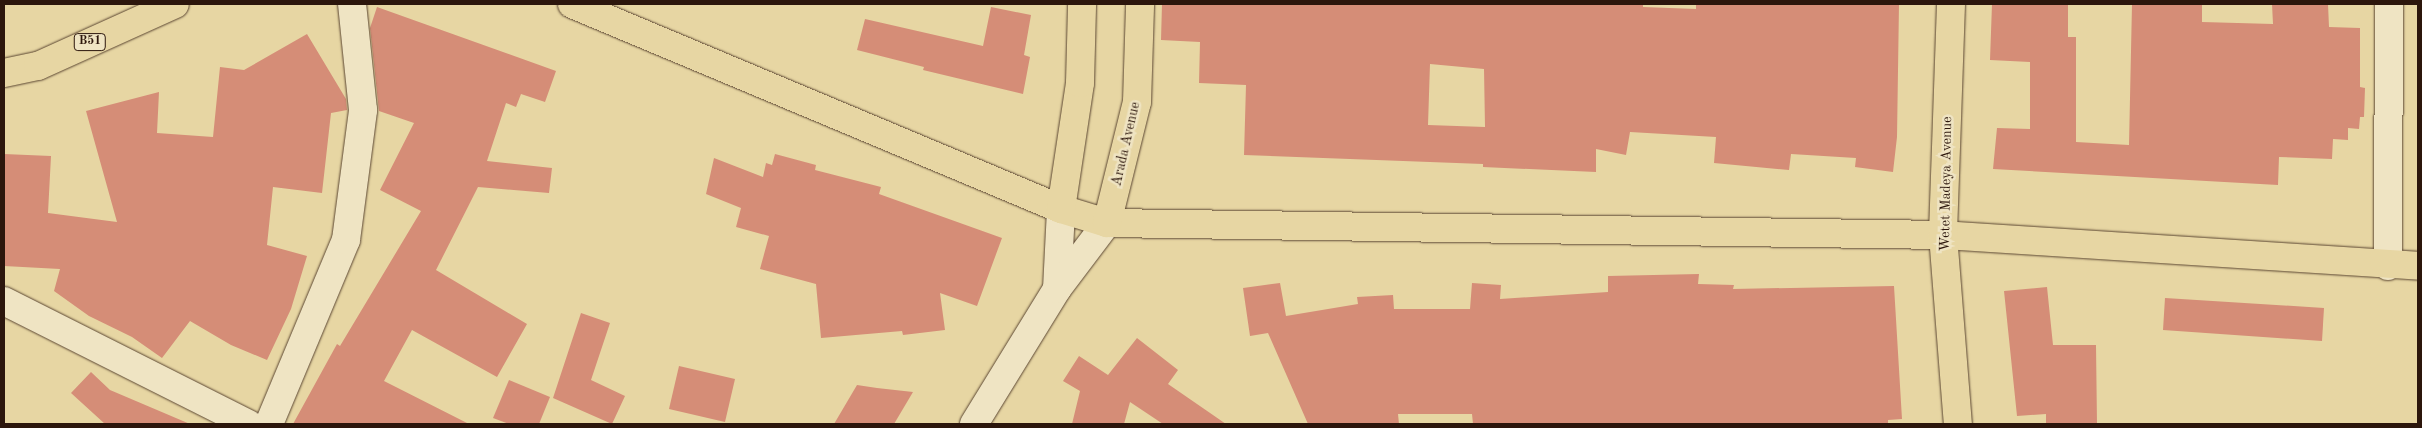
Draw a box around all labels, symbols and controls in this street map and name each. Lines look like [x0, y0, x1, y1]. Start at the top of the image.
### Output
road number: B51 [74, 32, 106, 52]
street label: Arada Avenue [1108, 100, 1144, 188]
street label: Wetet Madeya Avenue [1936, 116, 1956, 252]

